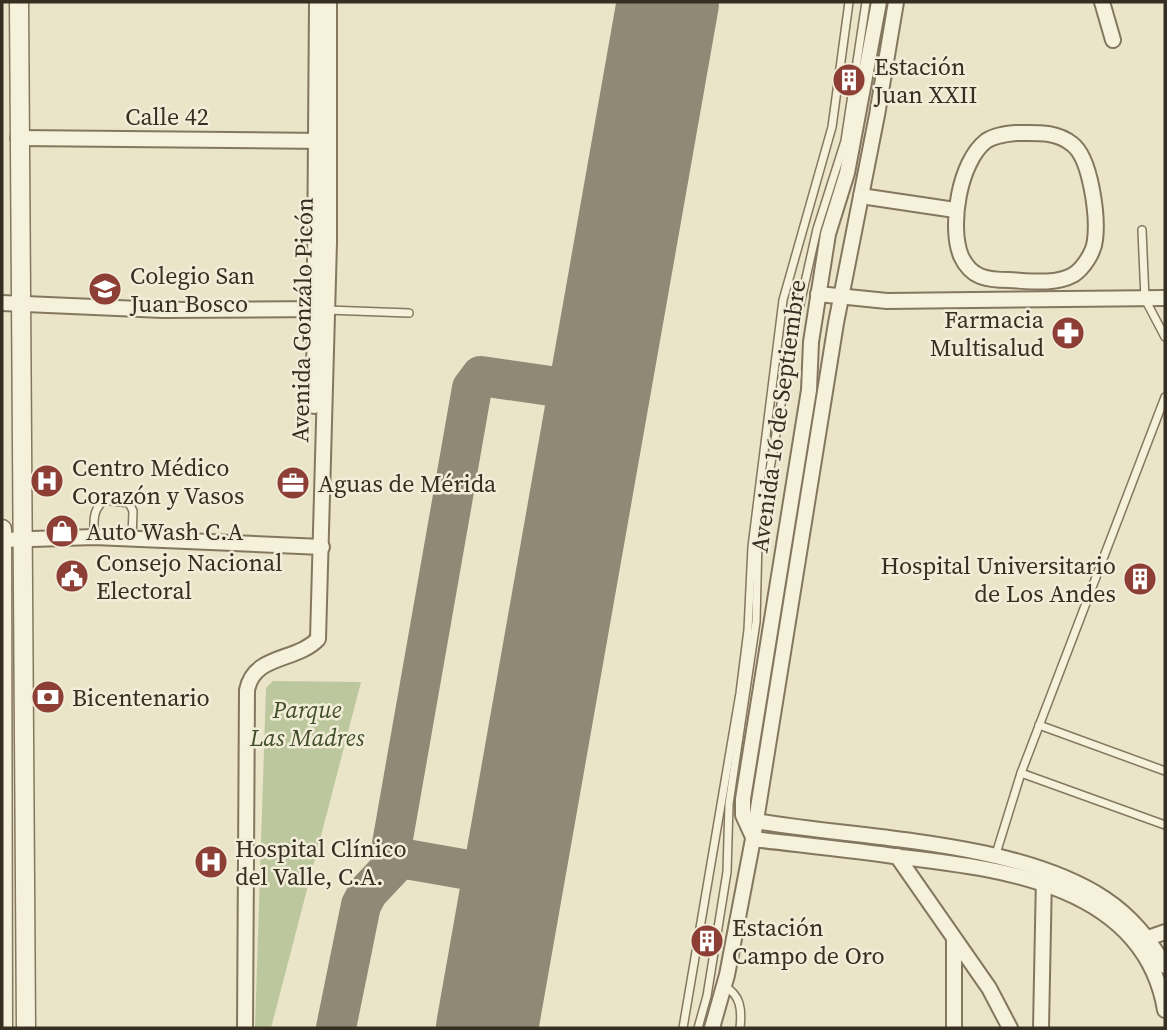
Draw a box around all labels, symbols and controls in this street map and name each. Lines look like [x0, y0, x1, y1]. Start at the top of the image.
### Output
place label: Estación Juan XXII [873, 50, 977, 111]
building icon: Estación Juan XXII [830, 61, 868, 99]
street label: Calle 42 [125, 100, 209, 133]
street label: Avenida Gonzálo Picón [283, 197, 321, 443]
place label: Colegio San Juan Bosco [129, 259, 255, 320]
school or university icon: Colegio San Juan Bosco [86, 270, 124, 308]
street label: Avenida 16 de Septiembre [743, 277, 813, 555]
place label: Farmacia Multisalud [930, 303, 1045, 364]
pharmacy icon: Farmacia Multisalud [1049, 314, 1087, 352]
place label: Centro Médico Corazón y Vasos [72, 451, 244, 512]
hospital icon: Centro Médico Corazón y Vasos [28, 462, 66, 500]
office icon: Aguas de Mérida [274, 464, 312, 502]
place label: Aguas de Mérida [318, 467, 497, 500]
shop icon: Auto Wash C.A [43, 512, 81, 550]
place label: Auto Wash C.A [86, 515, 243, 548]
place label: Consejo Nacional Electoral [96, 546, 282, 607]
place label: Hospital Universitario de Los Andes [881, 549, 1116, 610]
public building icon: Consejo Nacional Electoral [53, 557, 91, 595]
building icon: Hospital Universitario de Los Andes [1121, 560, 1159, 598]
bank icon: Bicentenario [29, 678, 67, 716]
place label: Bicentenario [72, 681, 210, 714]
park label: Parque Las Madres [249, 693, 365, 754]
place label: Hospital Clínico del Valle, C.A. [235, 832, 407, 893]
hospital icon: Hospital Clínico del Valle, C.A. [192, 843, 230, 881]
place label: Estación Campo de Oro [732, 911, 885, 972]
building icon: Estación Campo de Oro [688, 922, 726, 960]

